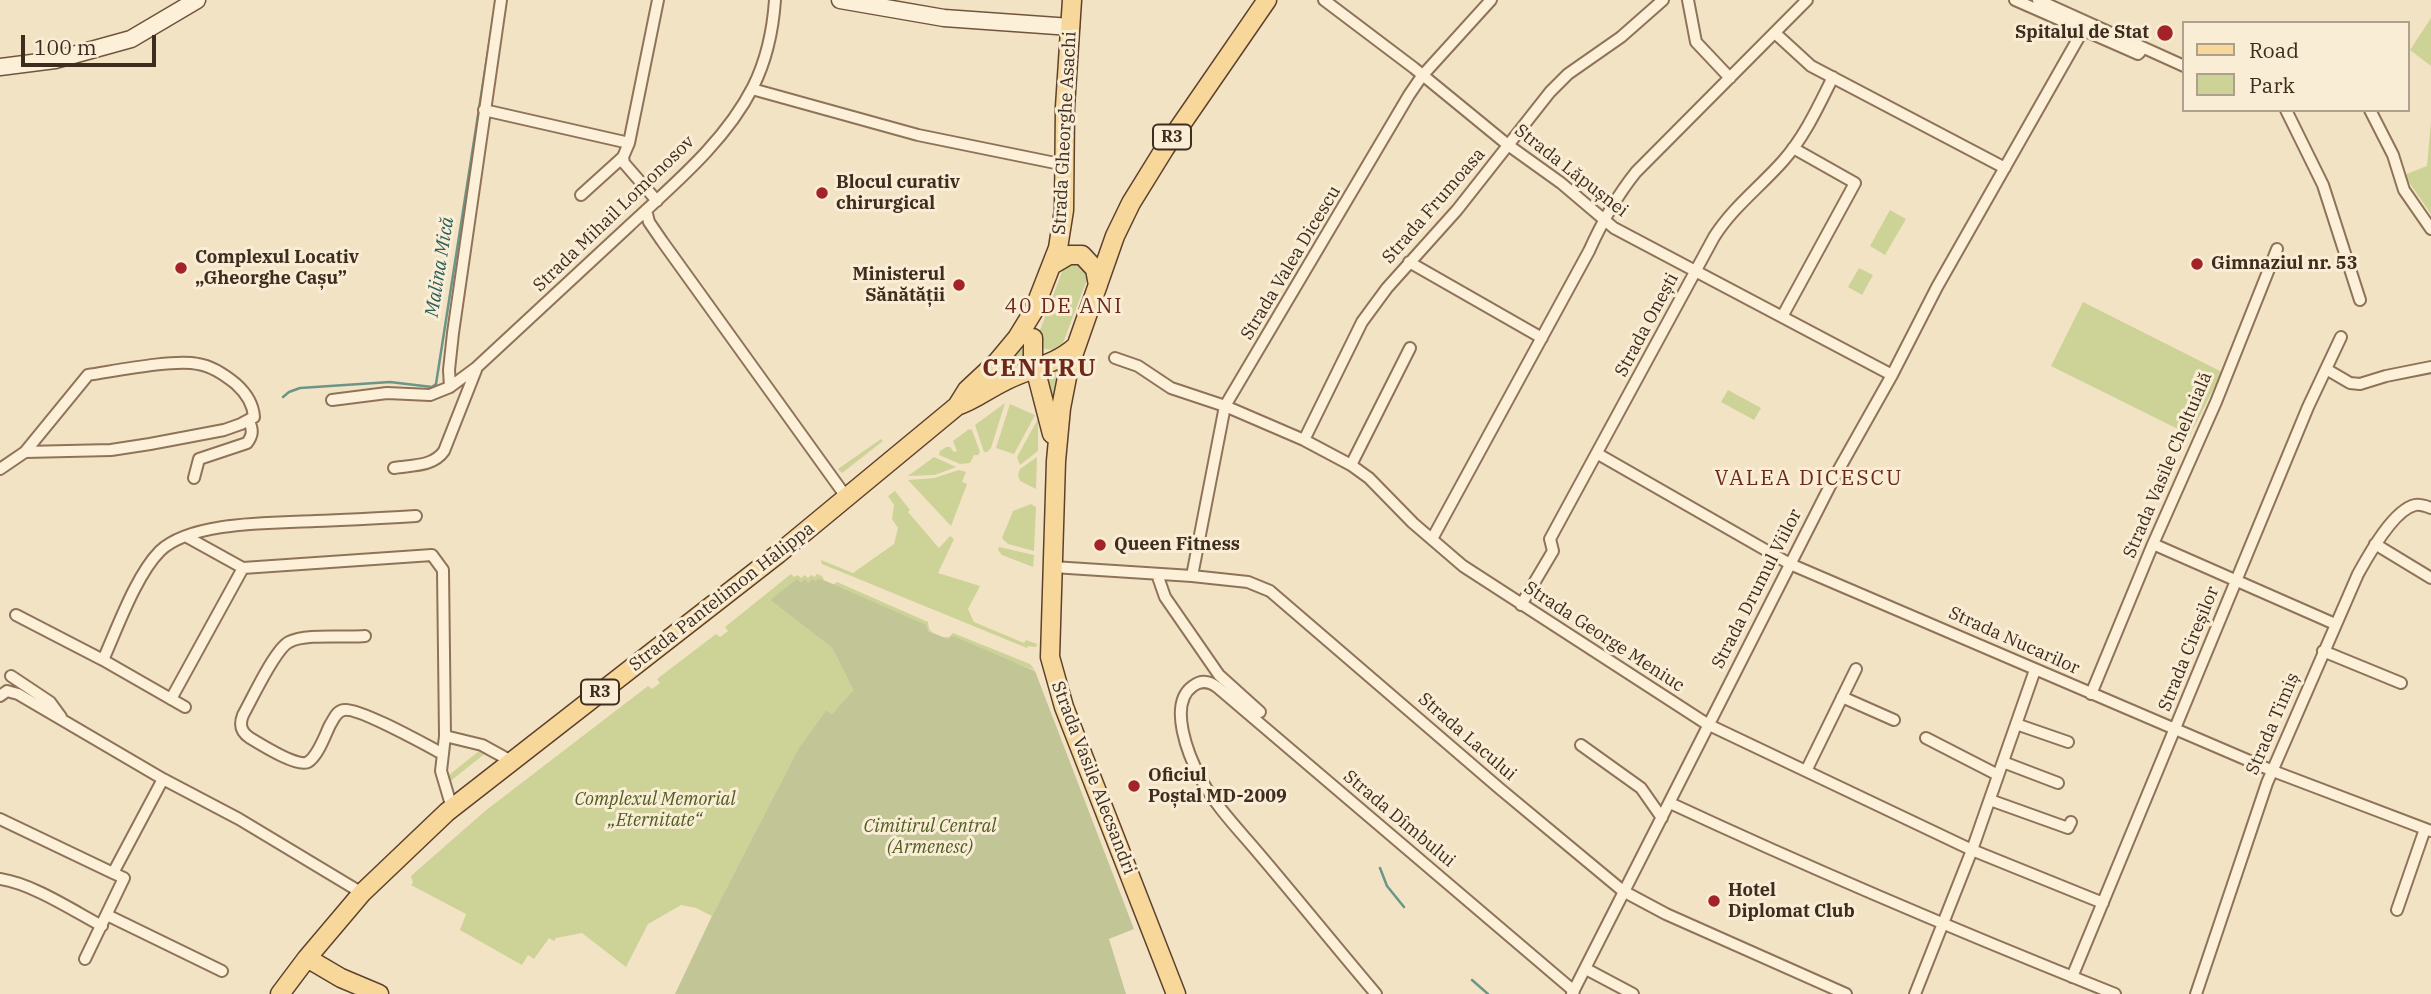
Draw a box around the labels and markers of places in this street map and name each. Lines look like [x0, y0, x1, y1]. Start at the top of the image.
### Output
place label: Spitalul de Stat [2015, 22, 2149, 44]
marker: Spitalul de Stat [2155, 23, 2175, 43]
place label: Blocul curativ chirurgical [836, 172, 960, 214]
marker: Blocul curativ chirurgical [814, 185, 830, 201]
place label: Complexul Locativ „Gheorghe Cașu” [195, 247, 359, 290]
place label: Gimnaziul nr. 53 [2211, 253, 2357, 275]
marker: Gimnaziul nr. 53 [2189, 256, 2205, 272]
marker: Complexul Locativ „Gheorghe Cașu” [173, 260, 189, 276]
place label: Ministerul Sănătății [852, 264, 945, 306]
marker: Ministerul Sănătății [951, 277, 967, 293]
place label: Queen Fitness [1114, 534, 1240, 556]
marker: Queen Fitness [1092, 537, 1108, 553]
place label: Oficiul Poștal MD-2009 [1148, 765, 1287, 808]
marker: Oficiul Poștal MD-2009 [1126, 778, 1142, 794]
place label: Hotel Diplomat Club [1728, 880, 1855, 922]
marker: Hotel Diplomat Club [1706, 893, 1722, 909]

